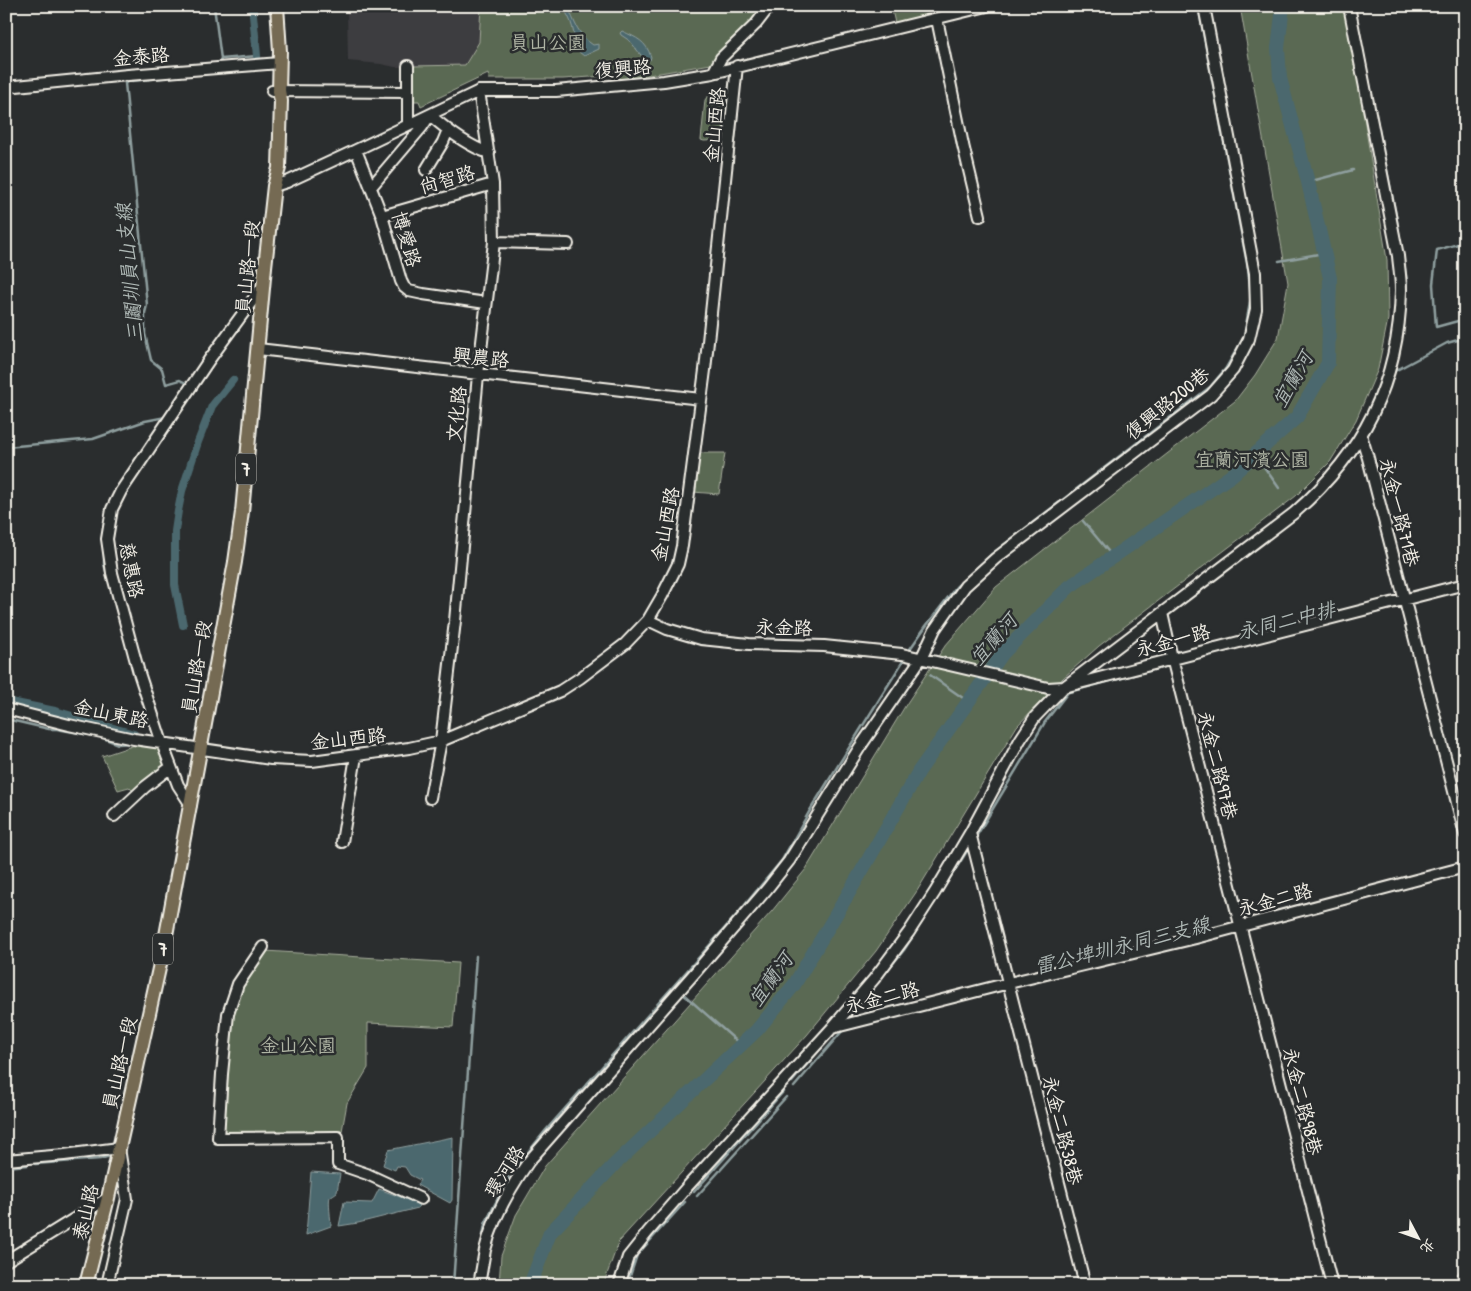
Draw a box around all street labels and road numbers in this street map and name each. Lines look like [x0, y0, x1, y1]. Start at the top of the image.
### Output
street label: 金泰路 [111, 41, 171, 71]
street label: 復興路 [593, 53, 653, 83]
street label: 金山西路 [697, 86, 731, 164]
street label: 尚智路 [416, 159, 478, 199]
street label: 博愛路 [386, 208, 428, 270]
street label: 員山路一段 [229, 218, 265, 316]
street label: 興農路 [451, 341, 511, 373]
street label: 復興路200巷 [1119, 361, 1215, 445]
street label: 文化路 [440, 384, 472, 444]
road number: 7 [236, 454, 256, 484]
street label: 永金一路71巷 [1374, 455, 1426, 569]
street label: 金山西路 [645, 484, 685, 564]
street label: 慈惠路 [114, 540, 150, 600]
street label: 永金路 [755, 613, 813, 641]
street label: 員山路一段 [175, 618, 217, 716]
street label: 永金一路 [1133, 618, 1213, 662]
street label: 金山東路 [71, 692, 151, 734]
street label: 永金二路97巷 [1192, 708, 1244, 822]
street label: 金山西路 [309, 721, 387, 755]
street label: 永金二路 [1235, 877, 1315, 921]
road number: 7 [153, 934, 173, 964]
street label: 永金二路 [842, 975, 922, 1019]
street label: 員山路一段 [96, 1014, 142, 1112]
street label: 永金二路98巷 [1277, 1044, 1329, 1158]
street label: 永金二路38巷 [1037, 1073, 1089, 1187]
street label: 環河路 [478, 1140, 530, 1202]
street label: 泰山路 [66, 1181, 104, 1243]

